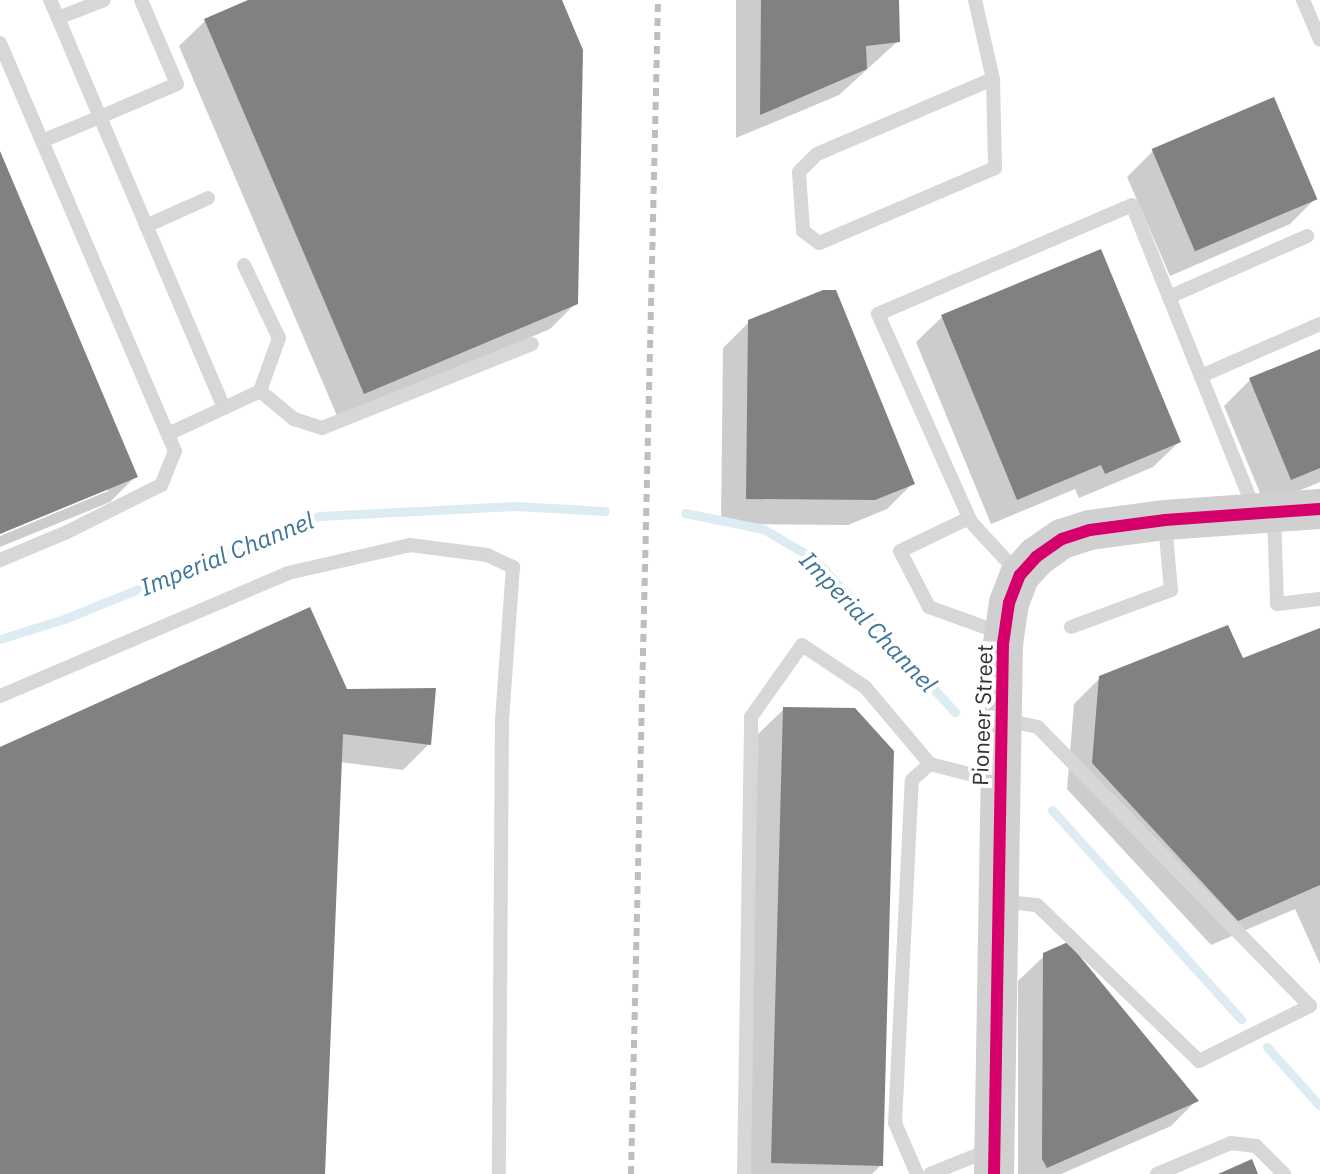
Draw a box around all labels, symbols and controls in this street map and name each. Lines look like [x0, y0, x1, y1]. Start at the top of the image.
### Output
water label: Imperial Channel [136, 506, 318, 602]
water label: Imperial Channel [794, 546, 942, 698]
street label: Pioneer Street [966, 644, 998, 786]

